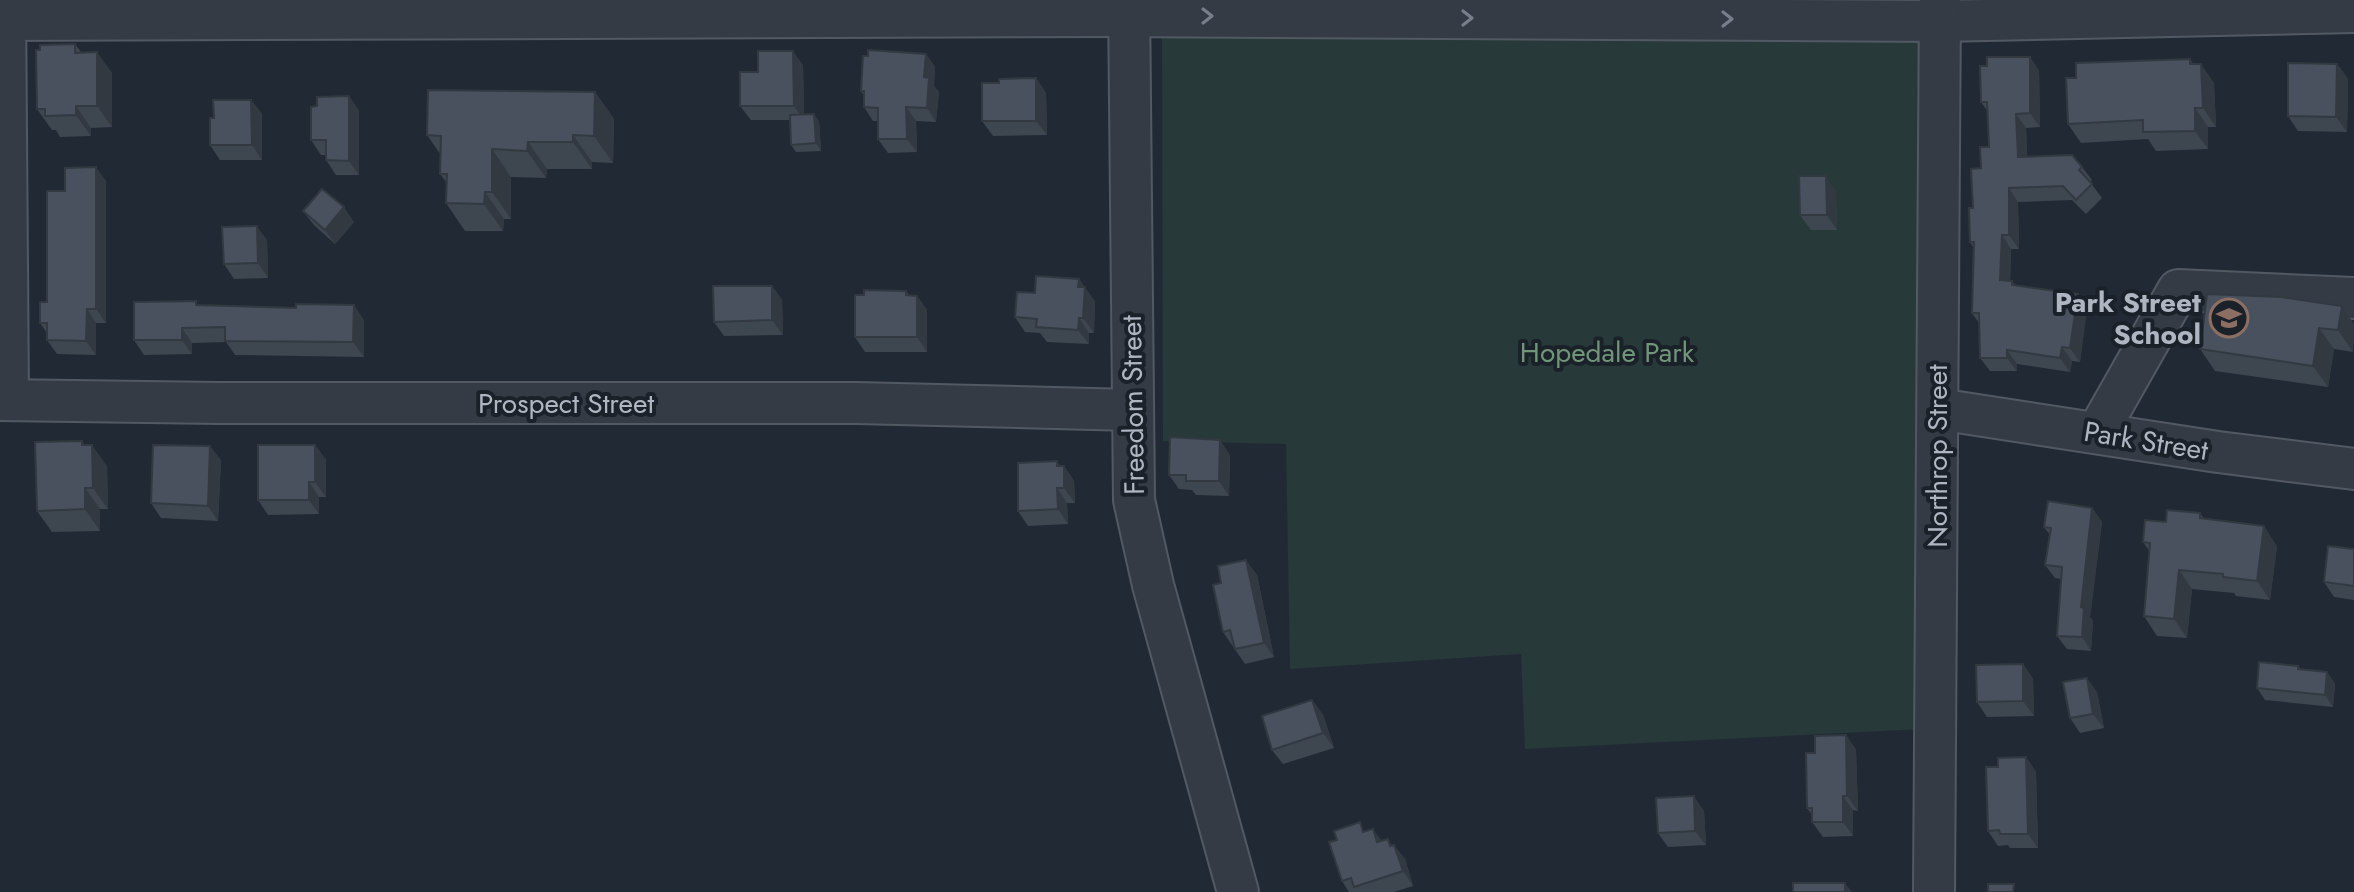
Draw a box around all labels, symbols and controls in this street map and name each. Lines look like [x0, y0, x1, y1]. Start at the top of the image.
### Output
one-way arrow [1201, 8, 1214, 25]
one-way arrow [1461, 9, 1474, 27]
one-way arrow [1721, 11, 1734, 28]
place label: Park Street School [2055, 282, 2201, 355]
school or university icon: Park Street School [2208, 297, 2250, 339]
street label: Freedom Street [1111, 314, 1155, 495]
park label: Hopedale Park [1520, 332, 1695, 373]
street label: Northrop Street [1917, 364, 1958, 548]
street label: Prospect Street [478, 383, 654, 424]
street label: Park Street [2081, 411, 2211, 471]

